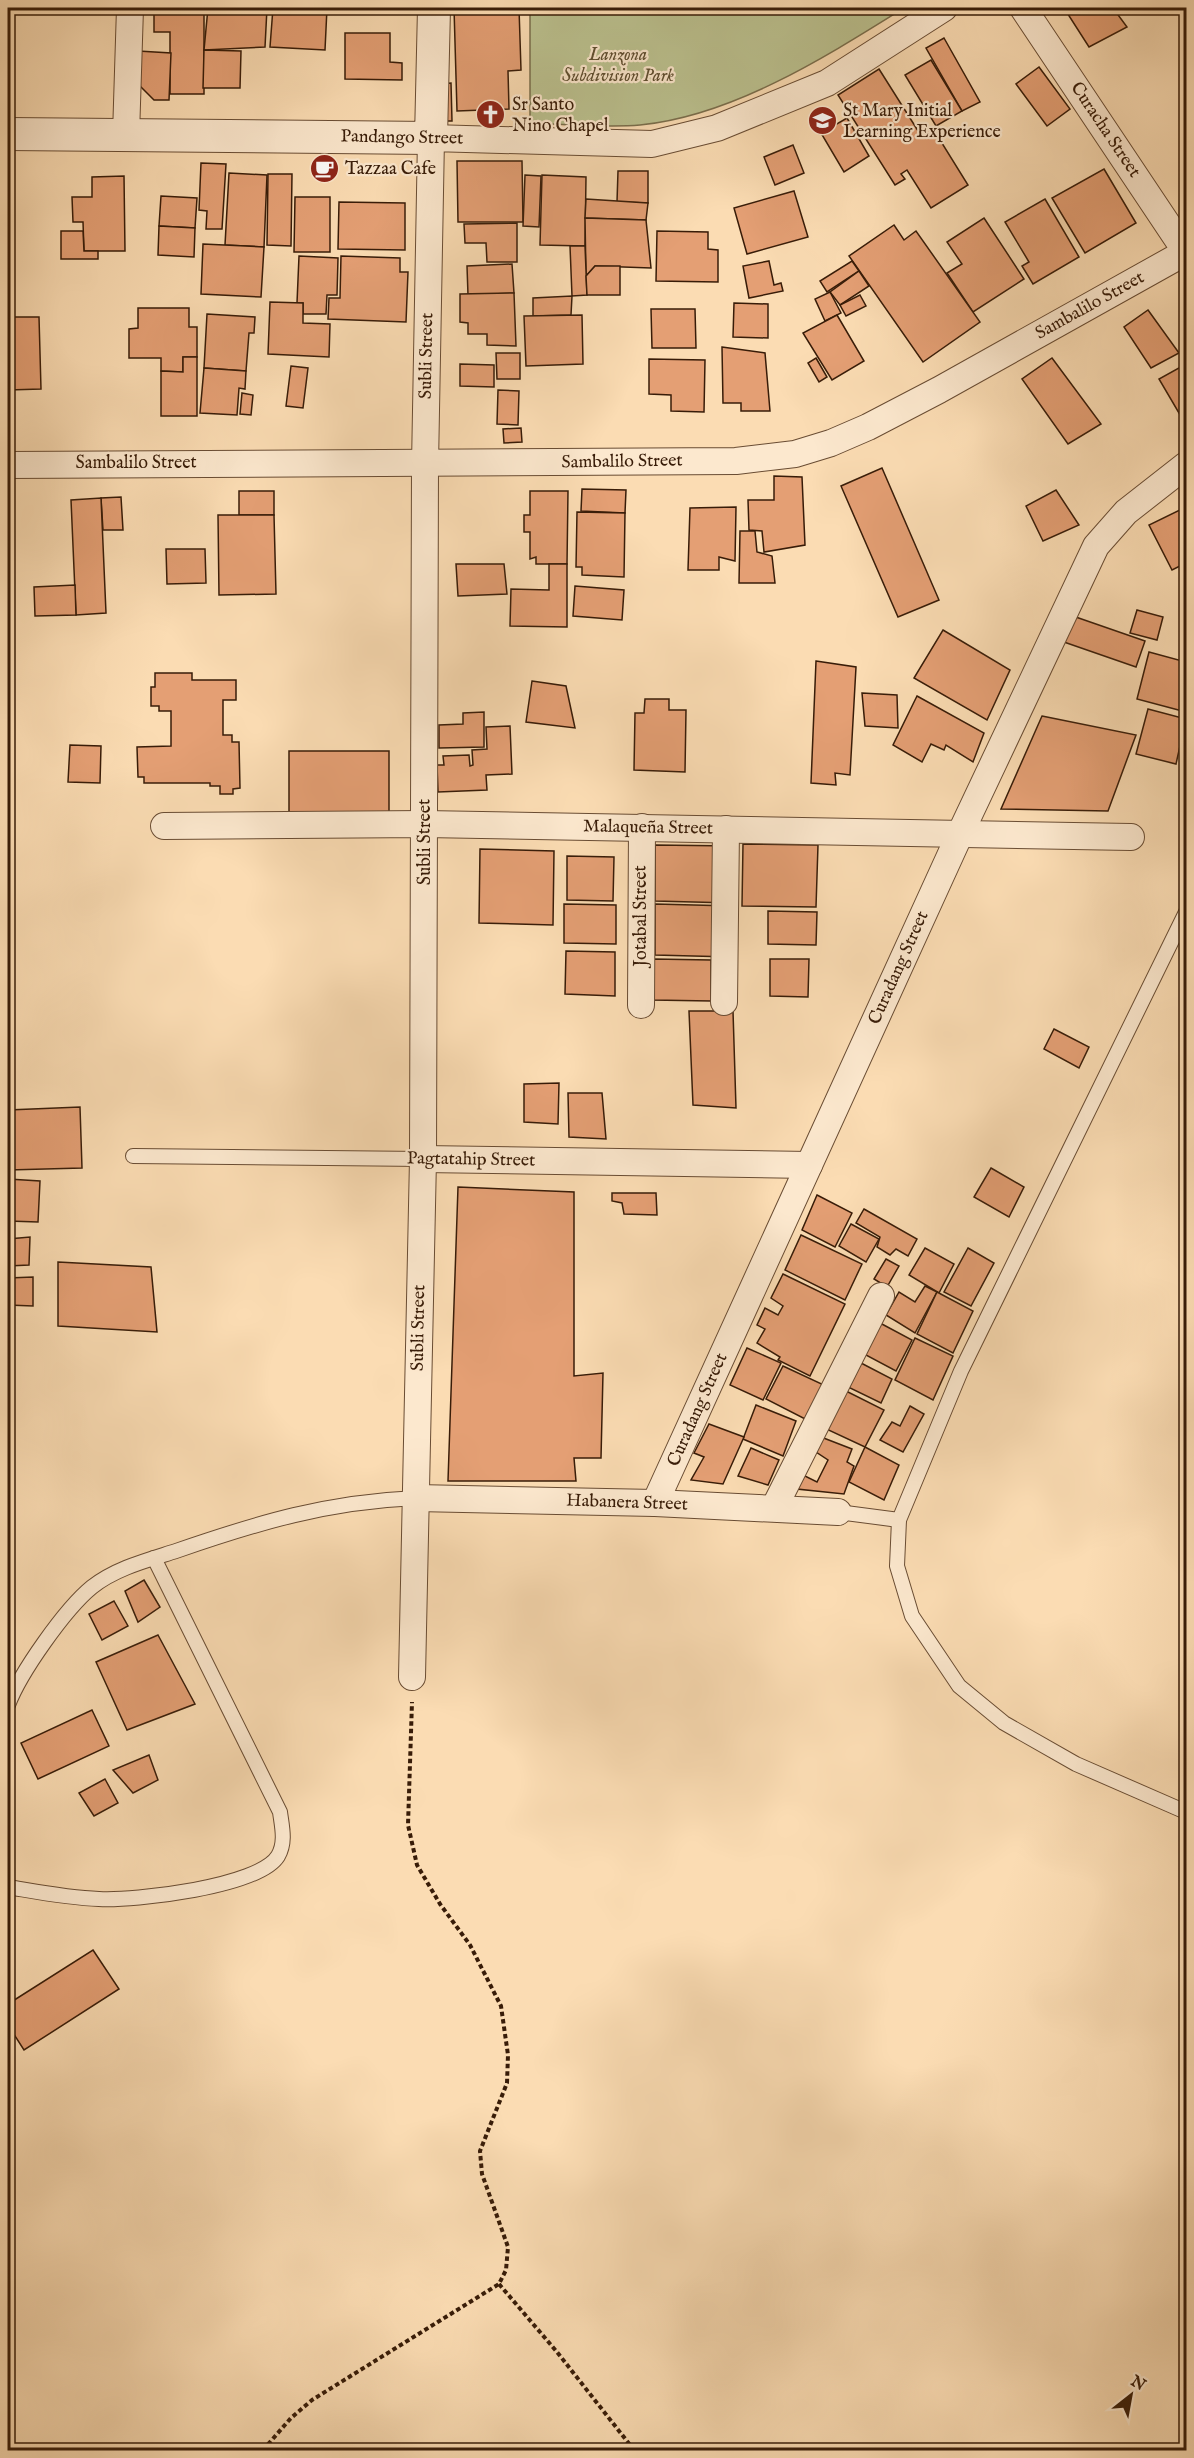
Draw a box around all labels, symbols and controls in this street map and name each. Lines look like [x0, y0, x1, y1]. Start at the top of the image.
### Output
park label: Lanzona Subdivision Park [562, 44, 674, 88]
street label: Curacha Street [1065, 78, 1145, 182]
place label: Sr Santo Nino Chapel [512, 94, 609, 138]
church icon: Sr Santo Nino Chapel [475, 99, 507, 131]
place label: St Mary Initial Learning Experience [843, 100, 1001, 144]
school or university icon: St Mary Initial Learning Experience [806, 105, 838, 137]
street label: Pandango Street [340, 125, 464, 151]
cafe icon: Tazzaa Cafe [308, 153, 340, 185]
place label: Tazzaa Cafe [345, 158, 436, 181]
street label: Sambalilo Street [1031, 267, 1149, 345]
street label: Subli Street [415, 313, 439, 399]
street label: Sambalilo Street [561, 449, 683, 475]
street label: Sambalilo Street [75, 452, 197, 475]
street label: Subli Street [414, 799, 437, 885]
street label: Malaqueña Street [583, 815, 713, 841]
street label: Jotabal Street [630, 865, 653, 969]
street label: Curadang Street [864, 908, 934, 1028]
street label: Pagtatahip Street [407, 1147, 535, 1173]
street label: Subli Street [407, 1285, 431, 1371]
street label: Curadang Street [663, 1350, 733, 1470]
street label: Habanera Street [566, 1489, 688, 1517]
north arrow [1101, 2365, 1161, 2425]
text: N [1126, 2371, 1149, 2396]

